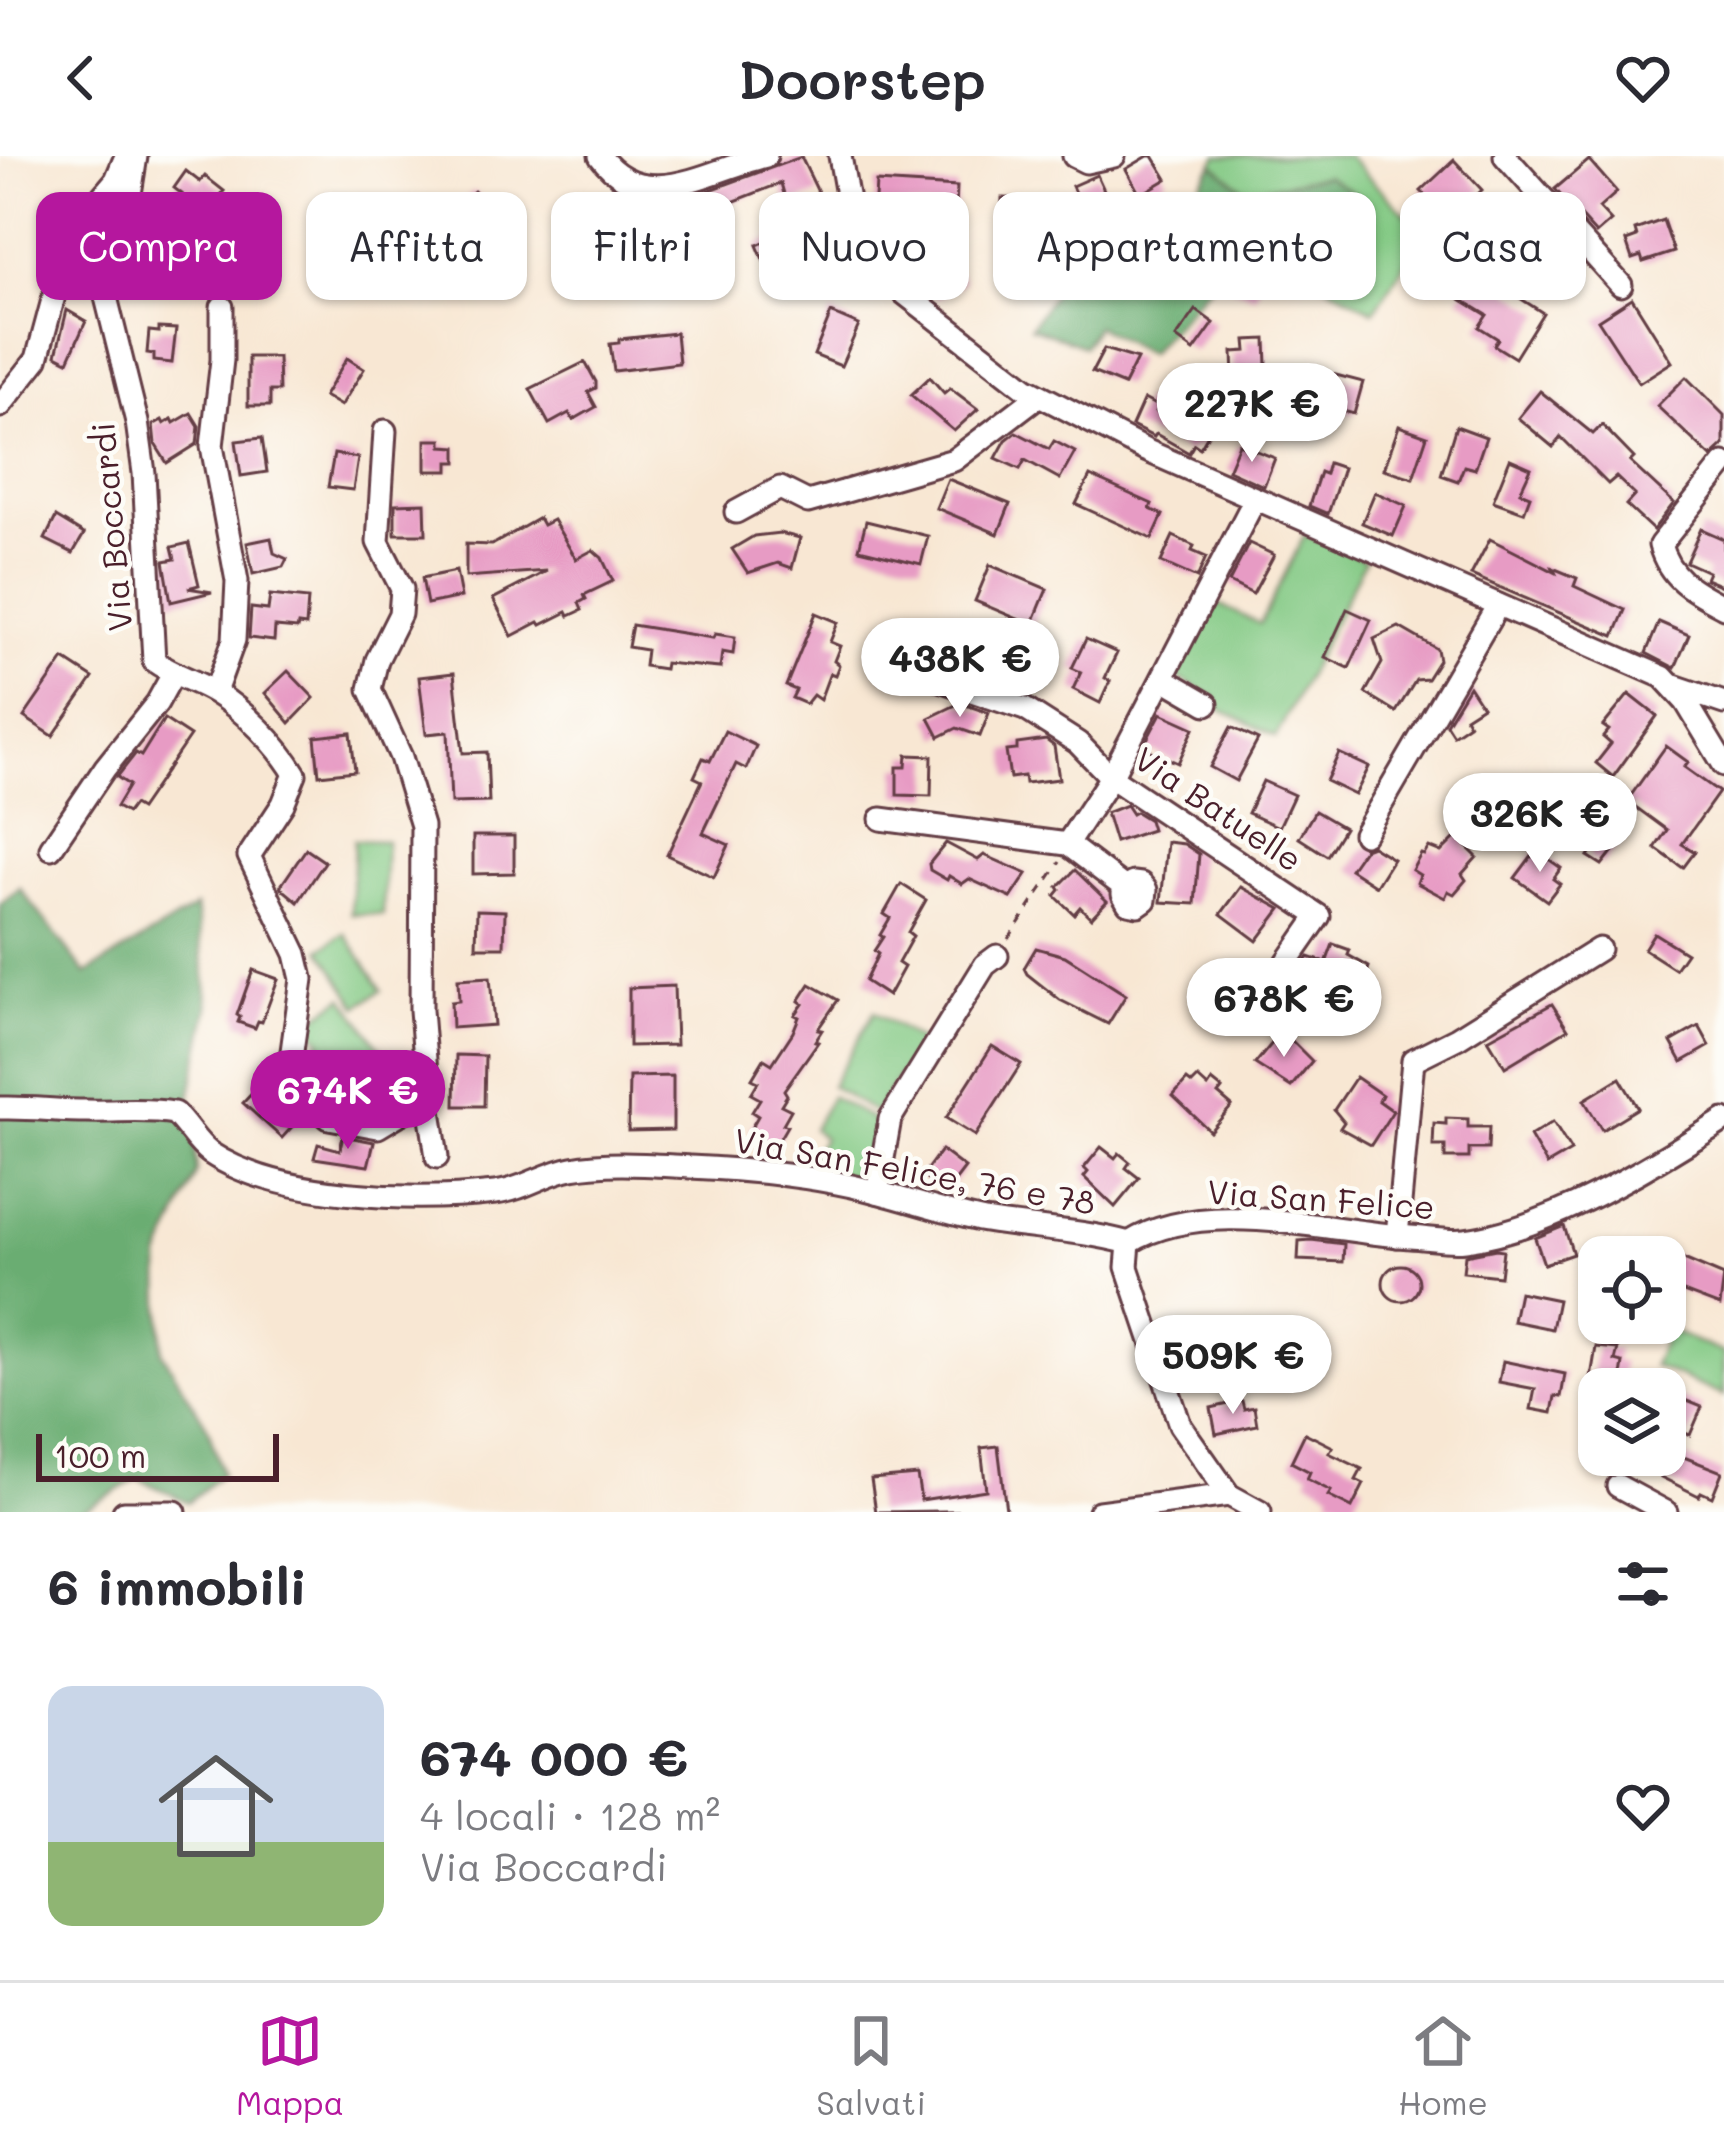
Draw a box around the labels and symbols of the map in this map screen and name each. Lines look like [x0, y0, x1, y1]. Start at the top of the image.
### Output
pin: 227K € [1154, 363, 1350, 465]
street label: Via Boccardi [79, 421, 141, 633]
pin: 438K € [862, 618, 1058, 720]
street label: Via Batuelle [1127, 736, 1311, 880]
pin: 326K € [1442, 773, 1638, 875]
pin: 678K € [1186, 958, 1382, 1060]
pin: 674K € [250, 1050, 446, 1152]
street label: Via San Felice, 76 e 78 [731, 1117, 1099, 1223]
street label: Via San Felice [1206, 1169, 1436, 1227]
pin: 509K € [1135, 1315, 1331, 1417]
scale bar [36, 1428, 279, 1481]

